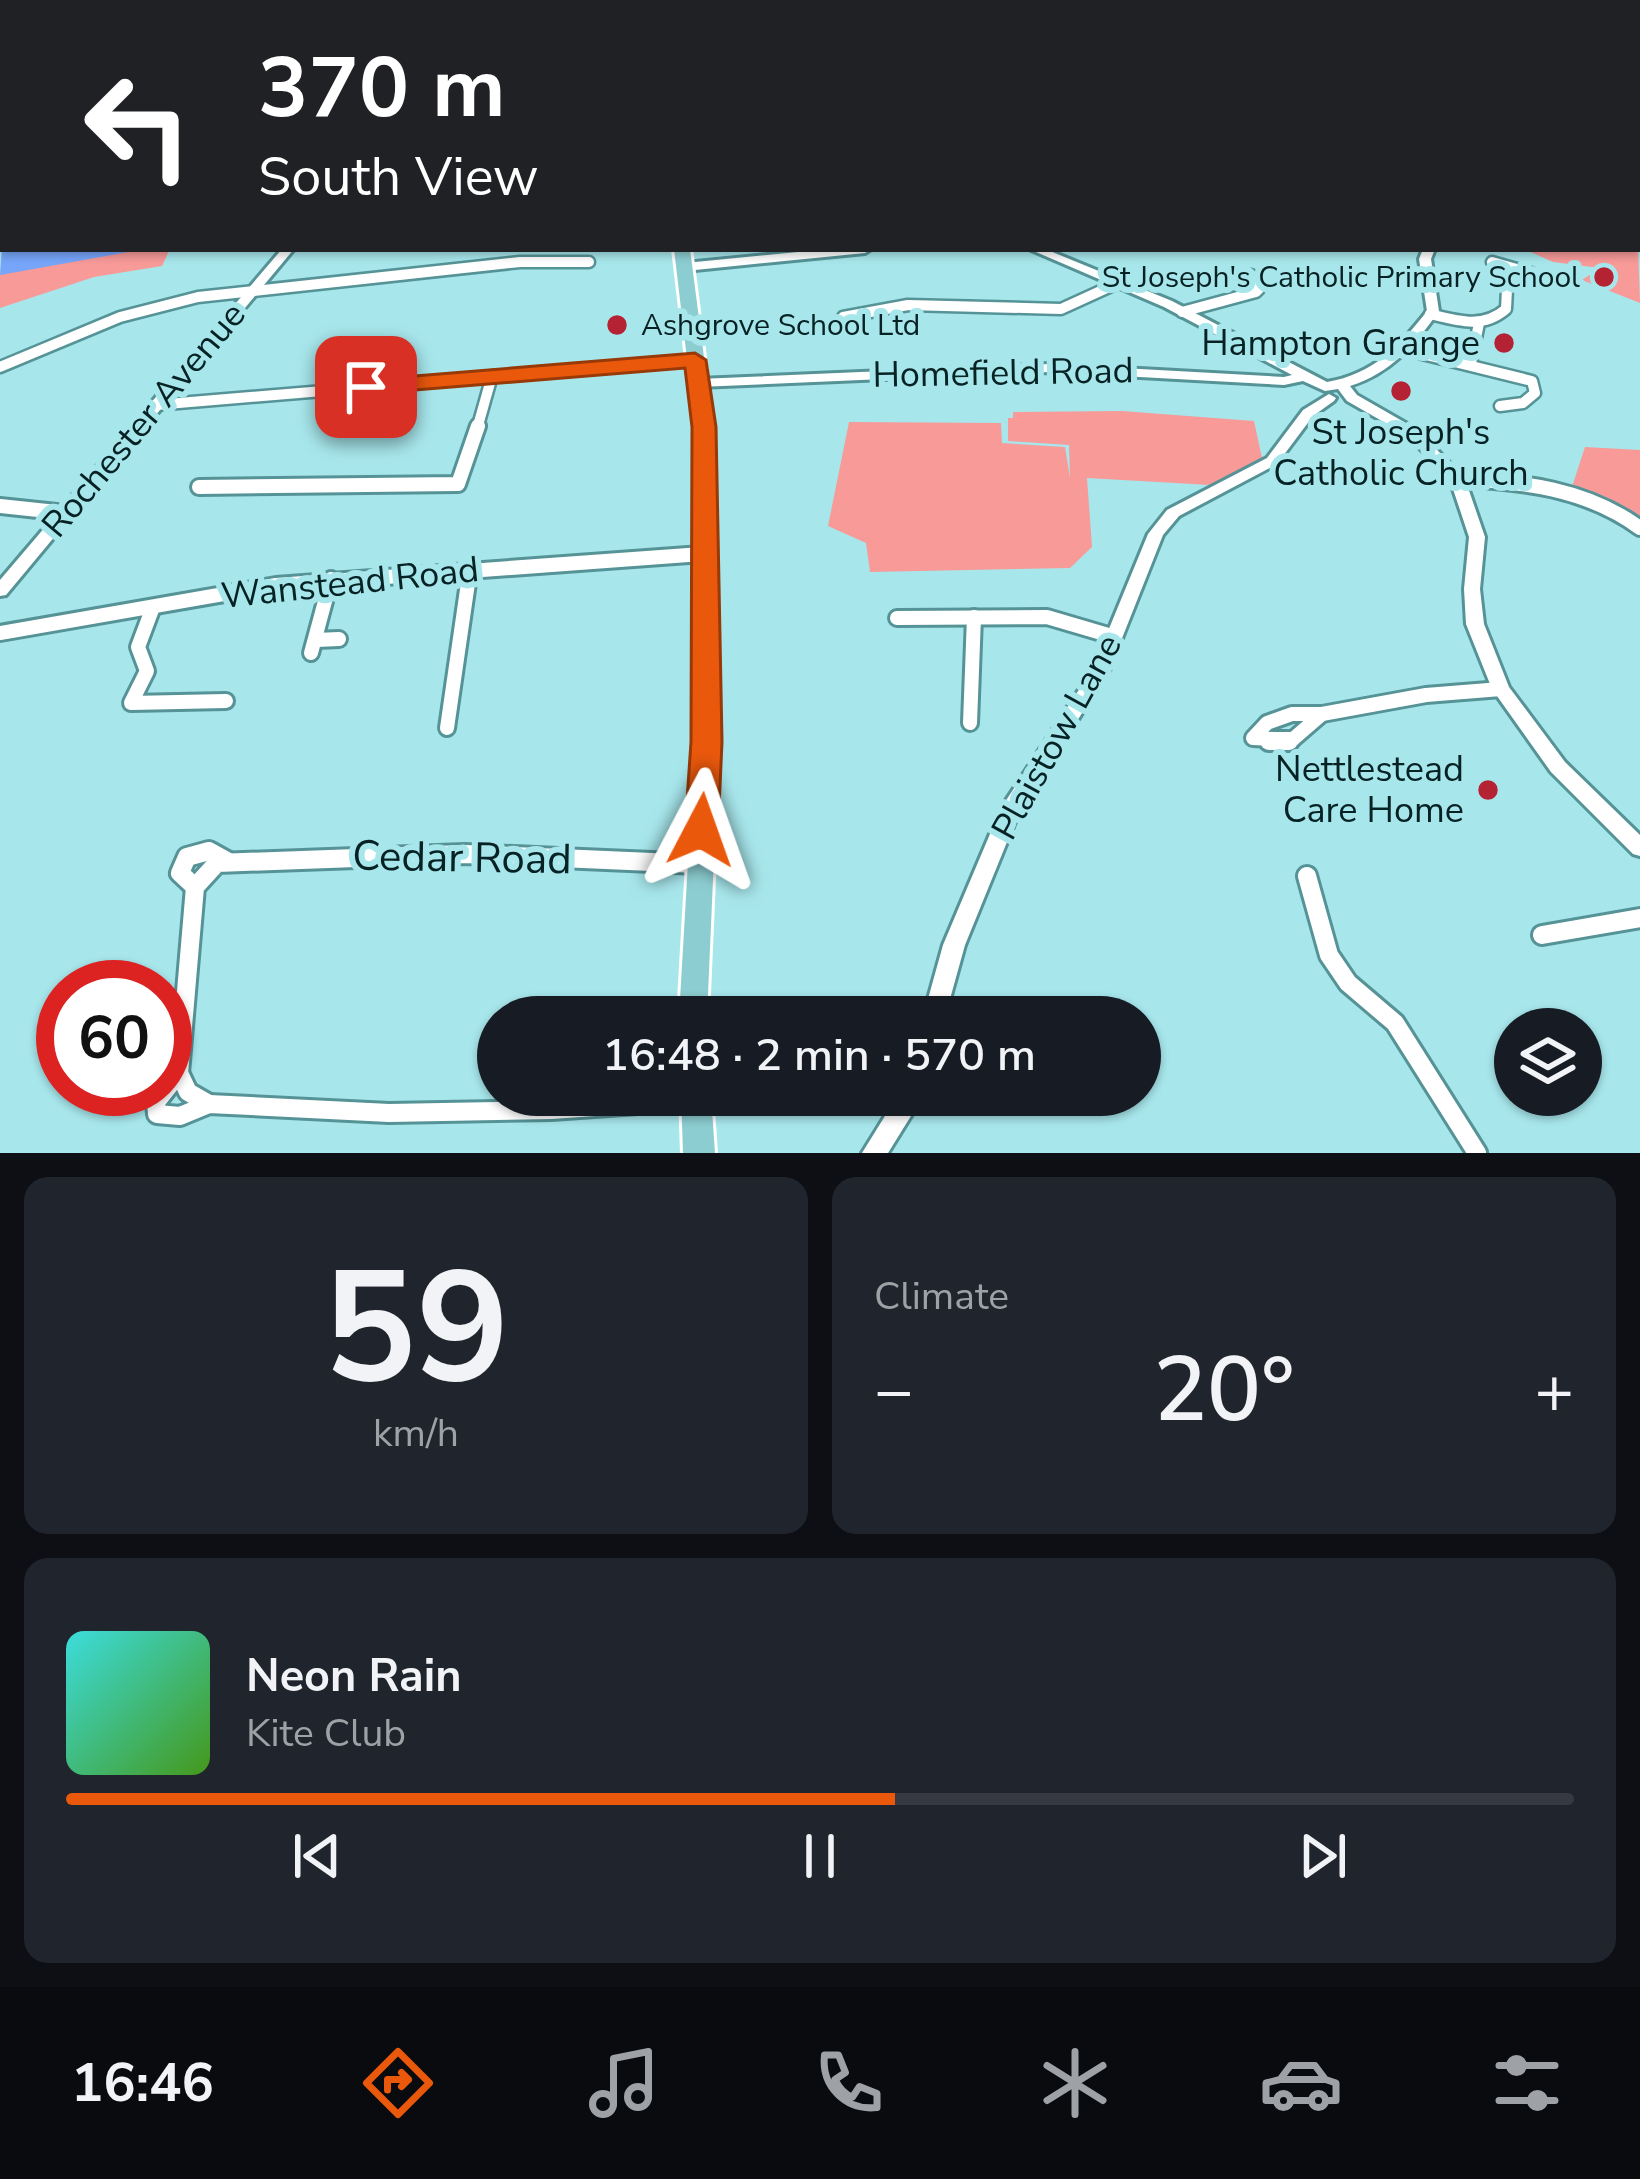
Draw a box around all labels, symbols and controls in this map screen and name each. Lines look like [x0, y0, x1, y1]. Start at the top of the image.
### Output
text: 370 m [258, 31, 506, 146]
icon: left [60, 48, 216, 204]
text: South View [258, 140, 539, 214]
place label: St Joseph's Catholic Primary School [1102, 257, 1580, 298]
marker: St Joseph's Catholic Primary School [1591, 264, 1617, 290]
street label: Rochester Avenue [31, 292, 257, 548]
place label: Ashgrove School Ltd [641, 305, 920, 346]
marker: Ashgrove School Ltd [604, 312, 630, 338]
place label: Hampton Grange [1201, 319, 1480, 368]
marker: Hampton Grange [1491, 330, 1517, 356]
pin [315, 336, 417, 438]
street label: Homefield Road [872, 346, 1134, 400]
icon: arrive [333, 354, 399, 420]
marker: St Joseph's Catholic Church [1388, 378, 1414, 404]
place label: St Joseph's Catholic Church [1273, 408, 1529, 498]
street label: Wanstead Road [219, 545, 481, 621]
street label: Plaistow Lane [980, 625, 1134, 849]
place label: Nettlestead Care Home [1275, 745, 1464, 835]
position arrow [638, 767, 764, 893]
marker: Nettlestead Care Home [1475, 777, 1501, 803]
street label: Cedar Road [352, 828, 572, 888]
speed limit sign: 60 [36, 960, 192, 1116]
map controls [1494, 1008, 1602, 1116]
button: layers [1494, 1008, 1602, 1116]
text: 16:48 · 2 min · 570 m [602, 1025, 1036, 1086]
text: 59 [322, 1222, 510, 1435]
text: Climate [874, 1270, 1009, 1323]
text: 20° [1153, 1329, 1295, 1452]
text: − [874, 1346, 914, 1436]
text: + [1534, 1346, 1574, 1436]
text: km/h [373, 1407, 459, 1460]
text: Neon Rain [246, 1646, 462, 1707]
text: Kite Club [246, 1707, 406, 1760]
icon: previous [284, 1823, 350, 1889]
icon: pause [787, 1823, 853, 1889]
icon: next [1290, 1823, 1356, 1889]
icon: directions [356, 2041, 440, 2125]
icon: music [582, 2041, 666, 2125]
icon: phone [807, 2041, 891, 2125]
icon: climate [1033, 2041, 1117, 2125]
icon: car [1259, 2041, 1343, 2125]
icon: filters [1485, 2041, 1569, 2125]
text: 16:46 [71, 2046, 214, 2120]

